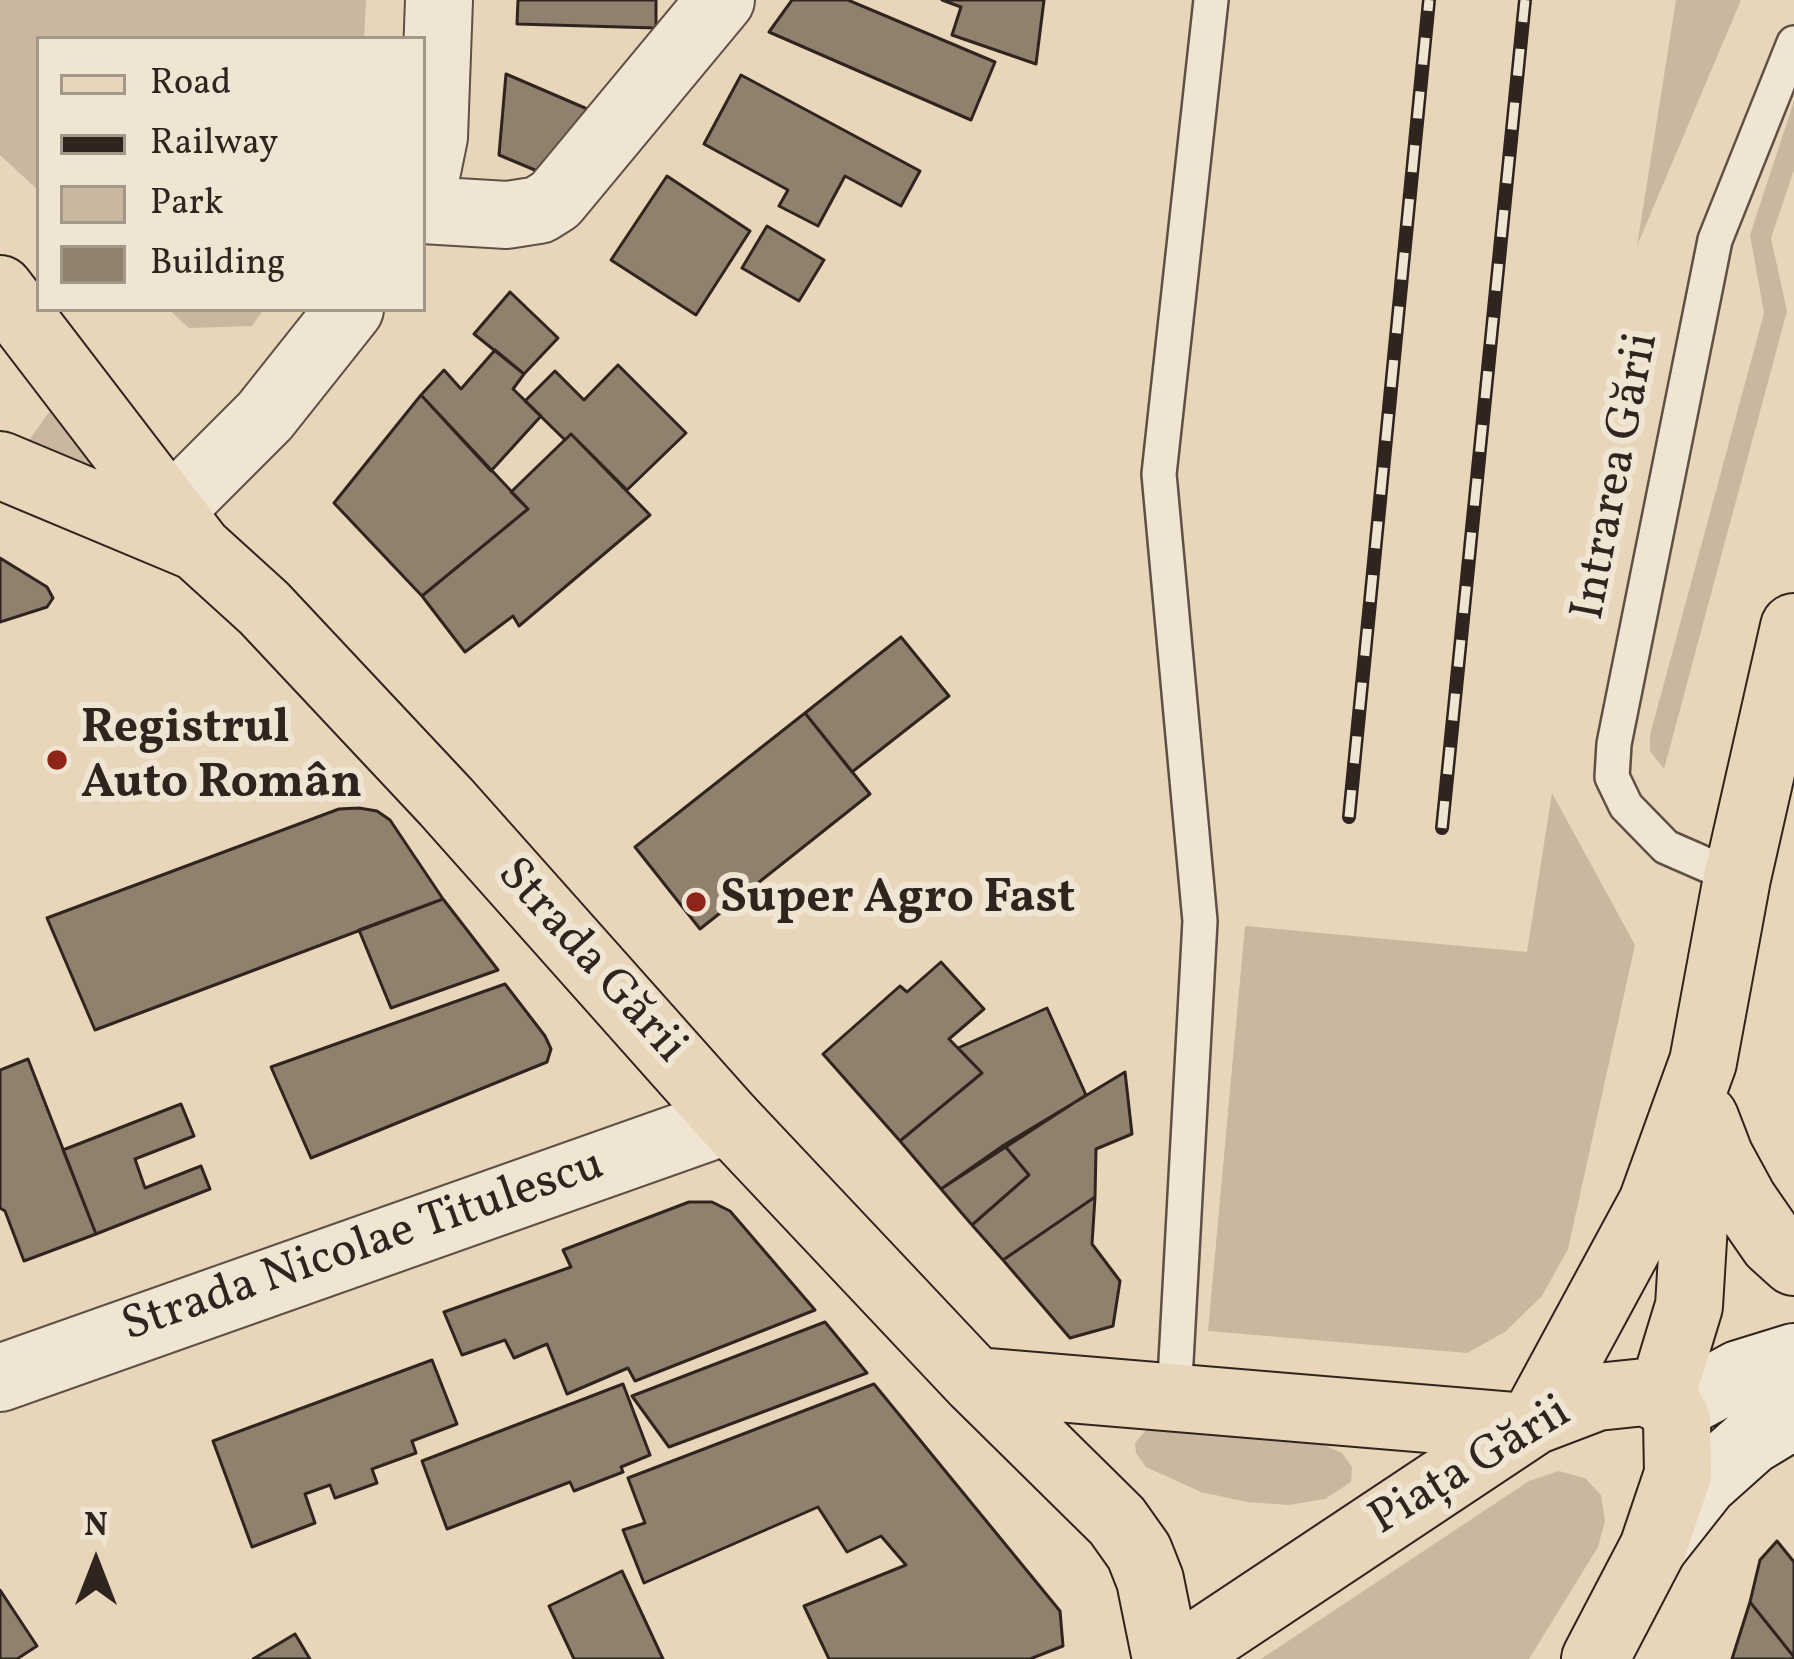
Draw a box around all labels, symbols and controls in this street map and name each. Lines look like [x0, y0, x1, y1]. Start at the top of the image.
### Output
legend [36, 36, 426, 312]
text: Road [150, 59, 231, 109]
text: Railway [150, 119, 278, 169]
text: Park [150, 179, 224, 229]
text: Building [150, 239, 285, 289]
street label: Intrarea Gării [1563, 329, 1675, 625]
place label: Registrul Auto Român [81, 703, 362, 816]
marker: Registrul Auto Român [44, 747, 70, 773]
street label: Strada Gării [482, 849, 696, 1077]
place label: Super Agro Fast [720, 873, 1075, 931]
marker: Super Agro Fast [683, 889, 709, 915]
street label: Strada Nicolae Titulescu [116, 1140, 612, 1358]
street label: Piața Gării [1361, 1387, 1583, 1551]
north arrow [36, 1503, 156, 1623]
text: N [84, 1504, 108, 1550]

